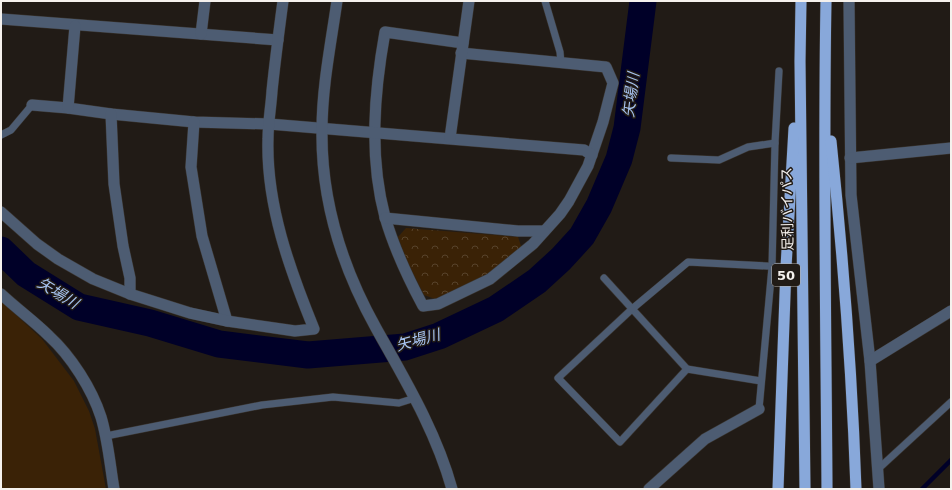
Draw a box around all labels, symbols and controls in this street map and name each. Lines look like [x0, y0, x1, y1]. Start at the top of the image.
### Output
water label: 矢場川 [619, 70, 643, 118]
street label: 足利バイパス [778, 167, 796, 251]
road number: 50 [772, 264, 800, 286]
water label: 矢場川 [34, 274, 84, 313]
water label: 矢場川 [394, 325, 444, 355]

